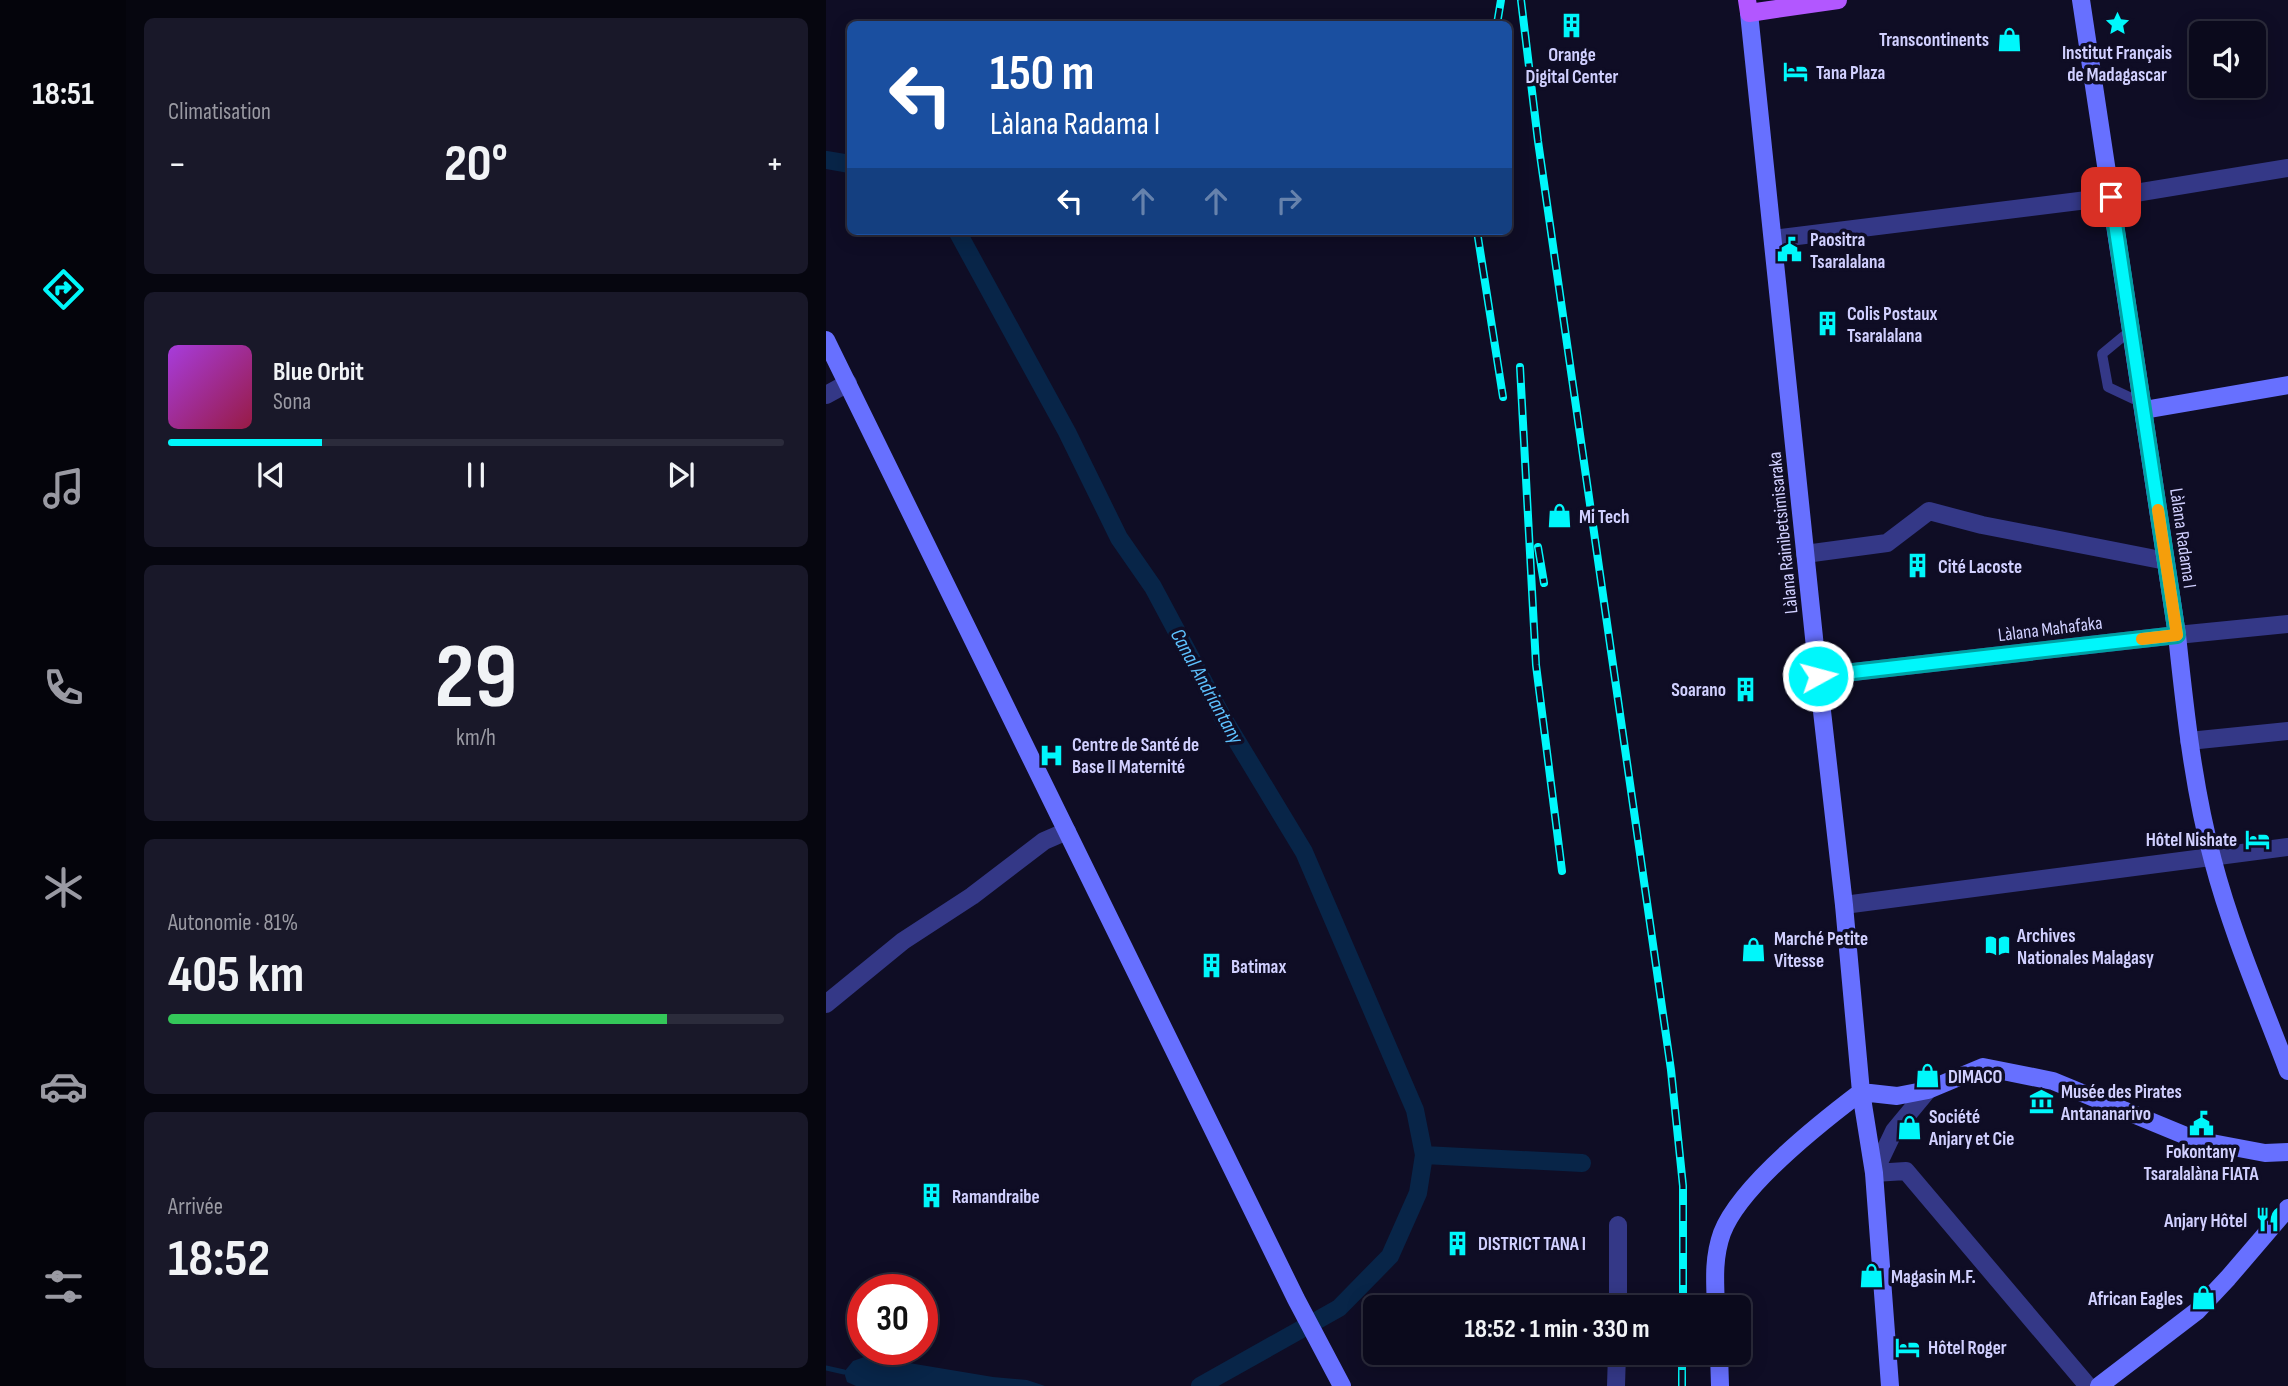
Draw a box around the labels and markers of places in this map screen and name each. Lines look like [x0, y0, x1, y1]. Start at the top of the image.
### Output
place icon: Institut Français de Madagascar [2103, 10, 2131, 38]
building icon: Orange Digital Center [1558, 12, 1586, 40]
shop icon: Transcontinents [1995, 25, 2023, 53]
place label: Transcontinents [1879, 29, 1989, 52]
place label: Institut Français de Madagascar [2062, 42, 2172, 87]
place label: Orange Digital Center [1526, 44, 1619, 89]
hotel icon: Tana Plaza [1782, 58, 1810, 86]
place label: Tana Plaza [1816, 62, 1885, 85]
pin [2081, 167, 2141, 227]
place label: Paositra Tsaralalana [1810, 229, 1885, 274]
public building icon: Paositra Tsaralalana [1776, 236, 1804, 264]
place label: Colis Postaux Tsaralalana [1847, 303, 1938, 348]
building icon: Colis Postaux Tsaralalana [1813, 310, 1841, 338]
shop icon: Mi Tech [1545, 502, 1573, 530]
place label: Mi Tech [1579, 506, 1630, 529]
building icon: Cité Lacoste [1904, 552, 1932, 580]
place label: Cité Lacoste [1938, 556, 2022, 579]
building icon: Soarano [1732, 675, 1760, 703]
place label: Soarano [1671, 679, 1726, 702]
place label: Centre de Santé de Base II Maternité [1072, 734, 1199, 779]
hospital icon: Centre de Santé de Base II Maternité [1038, 741, 1066, 769]
hotel icon: Hôtel Nishate [2243, 825, 2271, 853]
place label: Hôtel Nishate [2146, 829, 2237, 852]
place label: Archives Nationales Malagasy [2016, 925, 2154, 970]
place label: Marché Petite Vitesse [1774, 928, 1868, 973]
library icon: Archives Nationales Malagasy [1983, 932, 2011, 960]
shop icon: Marché Petite Vitesse [1740, 935, 1768, 963]
building icon: Batimax [1197, 952, 1225, 980]
place label: Batimax [1231, 956, 1286, 979]
shop icon: DIMACO [1914, 1062, 1942, 1090]
place label: DIMACO [1948, 1066, 2003, 1089]
place label: Musée des Pirates Antananarivo [2060, 1081, 2182, 1126]
museum icon: Musée des Pirates Antananarivo [2027, 1088, 2055, 1116]
place label: Société Anjary et Cie [1928, 1106, 2014, 1151]
public building icon: Fokontany Tsaralalàna FIATA [2187, 1109, 2215, 1137]
shop icon: Société Anjary et Cie [1895, 1113, 1923, 1141]
place label: Fokontany Tsaralalàna FIATA [2143, 1141, 2259, 1186]
building icon: Ramandraibe [918, 1182, 946, 1210]
place label: Ramandraibe [952, 1186, 1040, 1209]
restaurant icon: Anjary Hôtel [2253, 1206, 2281, 1234]
place label: Anjary Hôtel [2163, 1210, 2247, 1233]
building icon: DISTRICT TANA I [1444, 1229, 1472, 1257]
place label: DISTRICT TANA I [1478, 1233, 1586, 1256]
shop icon: Magasin M.F. [1857, 1262, 1885, 1290]
place label: Magasin M.F. [1891, 1266, 1976, 1289]
shop icon: African Eagles [2189, 1284, 2217, 1312]
place label: African Eagles [2087, 1288, 2183, 1311]
hotel icon: Hôtel Roger [1894, 1333, 1922, 1361]
place label: Hôtel Roger [1928, 1337, 2007, 1360]

